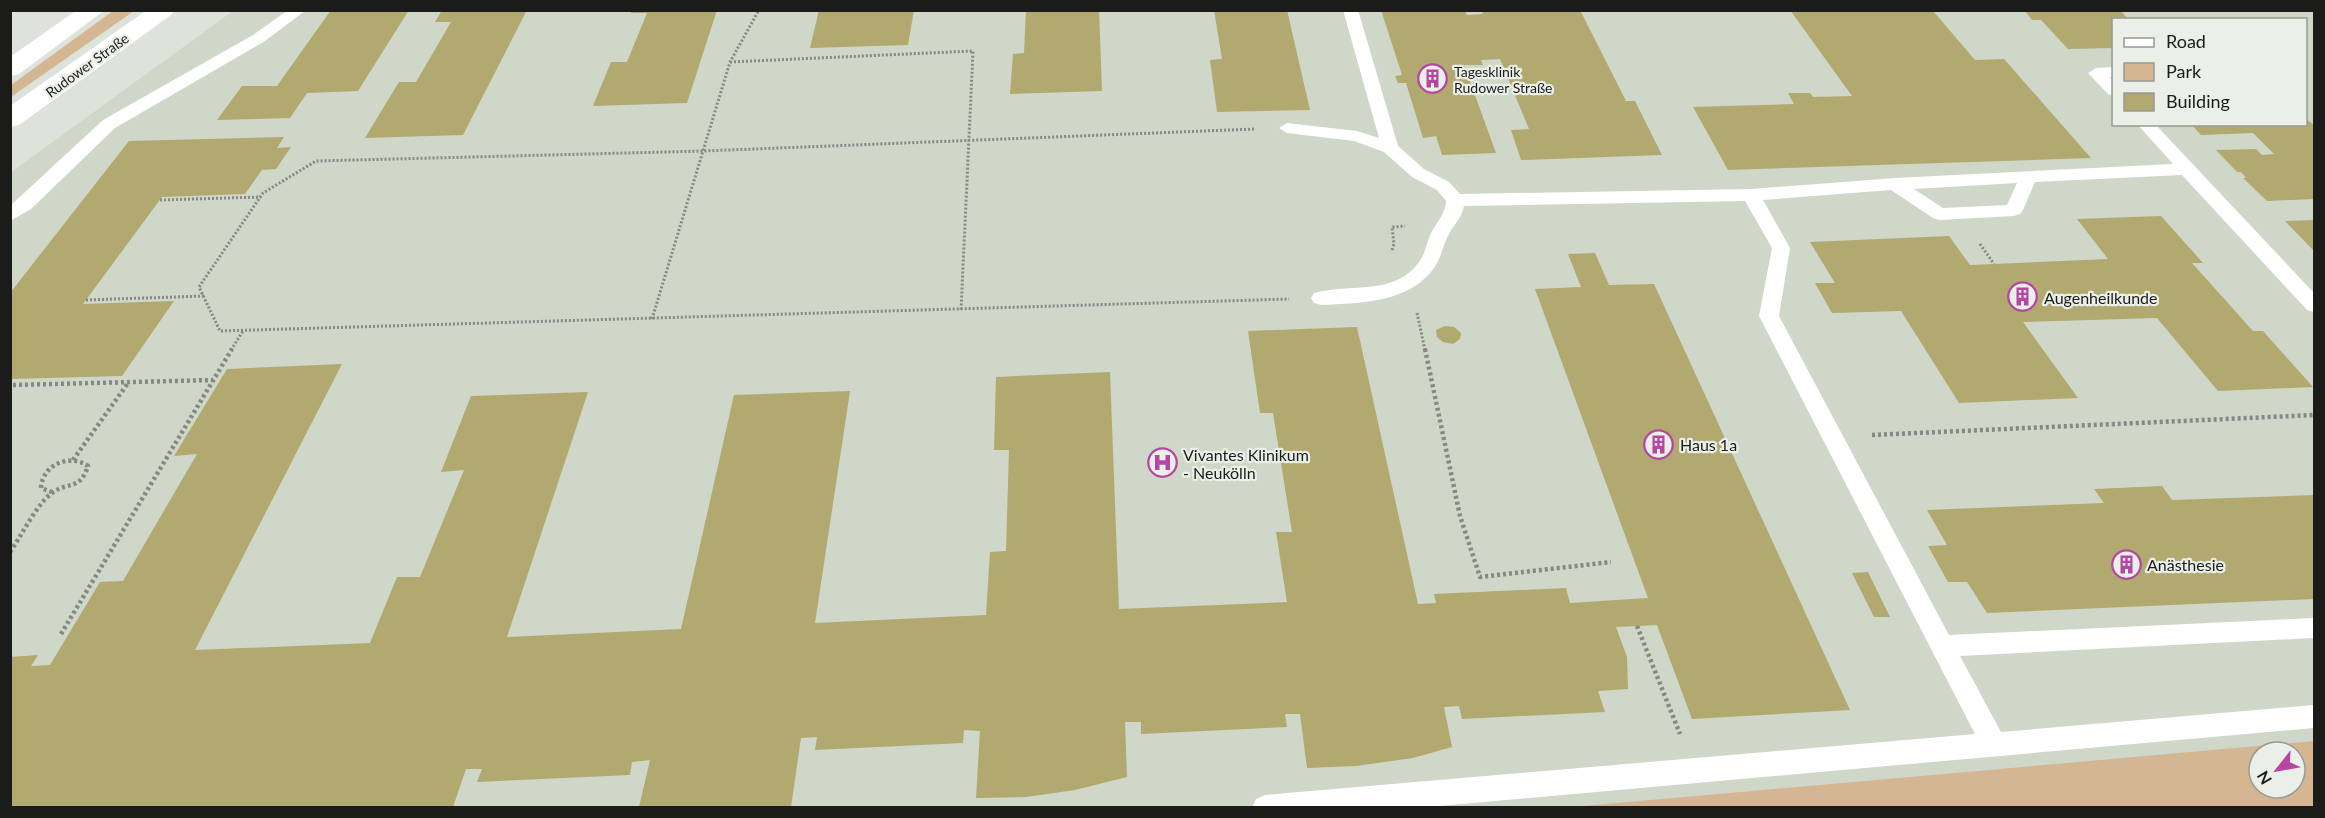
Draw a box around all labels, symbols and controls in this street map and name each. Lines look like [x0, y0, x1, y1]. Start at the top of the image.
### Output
legend [2112, 18, 2307, 126]
street label: Rudower Straße [42, 29, 132, 101]
text: Road [2166, 30, 2206, 52]
text: Park [2166, 60, 2202, 82]
building icon: Tagesklinik Rudower Straße [1417, 63, 1449, 95]
place label: Tagesklinik Rudower Straße [1454, 63, 1552, 96]
text: Building [2166, 90, 2230, 112]
building icon: Augenheilkunde [2007, 281, 2039, 313]
place label: Augenheilkunde [2044, 288, 2158, 307]
building icon: Haus 1a [1643, 428, 1675, 460]
place label: Haus 1a [1680, 435, 1737, 454]
place label: Vivantes Klinikum - Neukölln [1183, 445, 1309, 482]
hospital icon: Vivantes Klinikum - Neukölln [1146, 447, 1178, 479]
building icon: Anästhesie [2110, 548, 2142, 580]
place label: Anästhesie [2147, 555, 2224, 574]
north arrow [2247, 740, 2307, 800]
text: N [2252, 768, 2275, 788]

